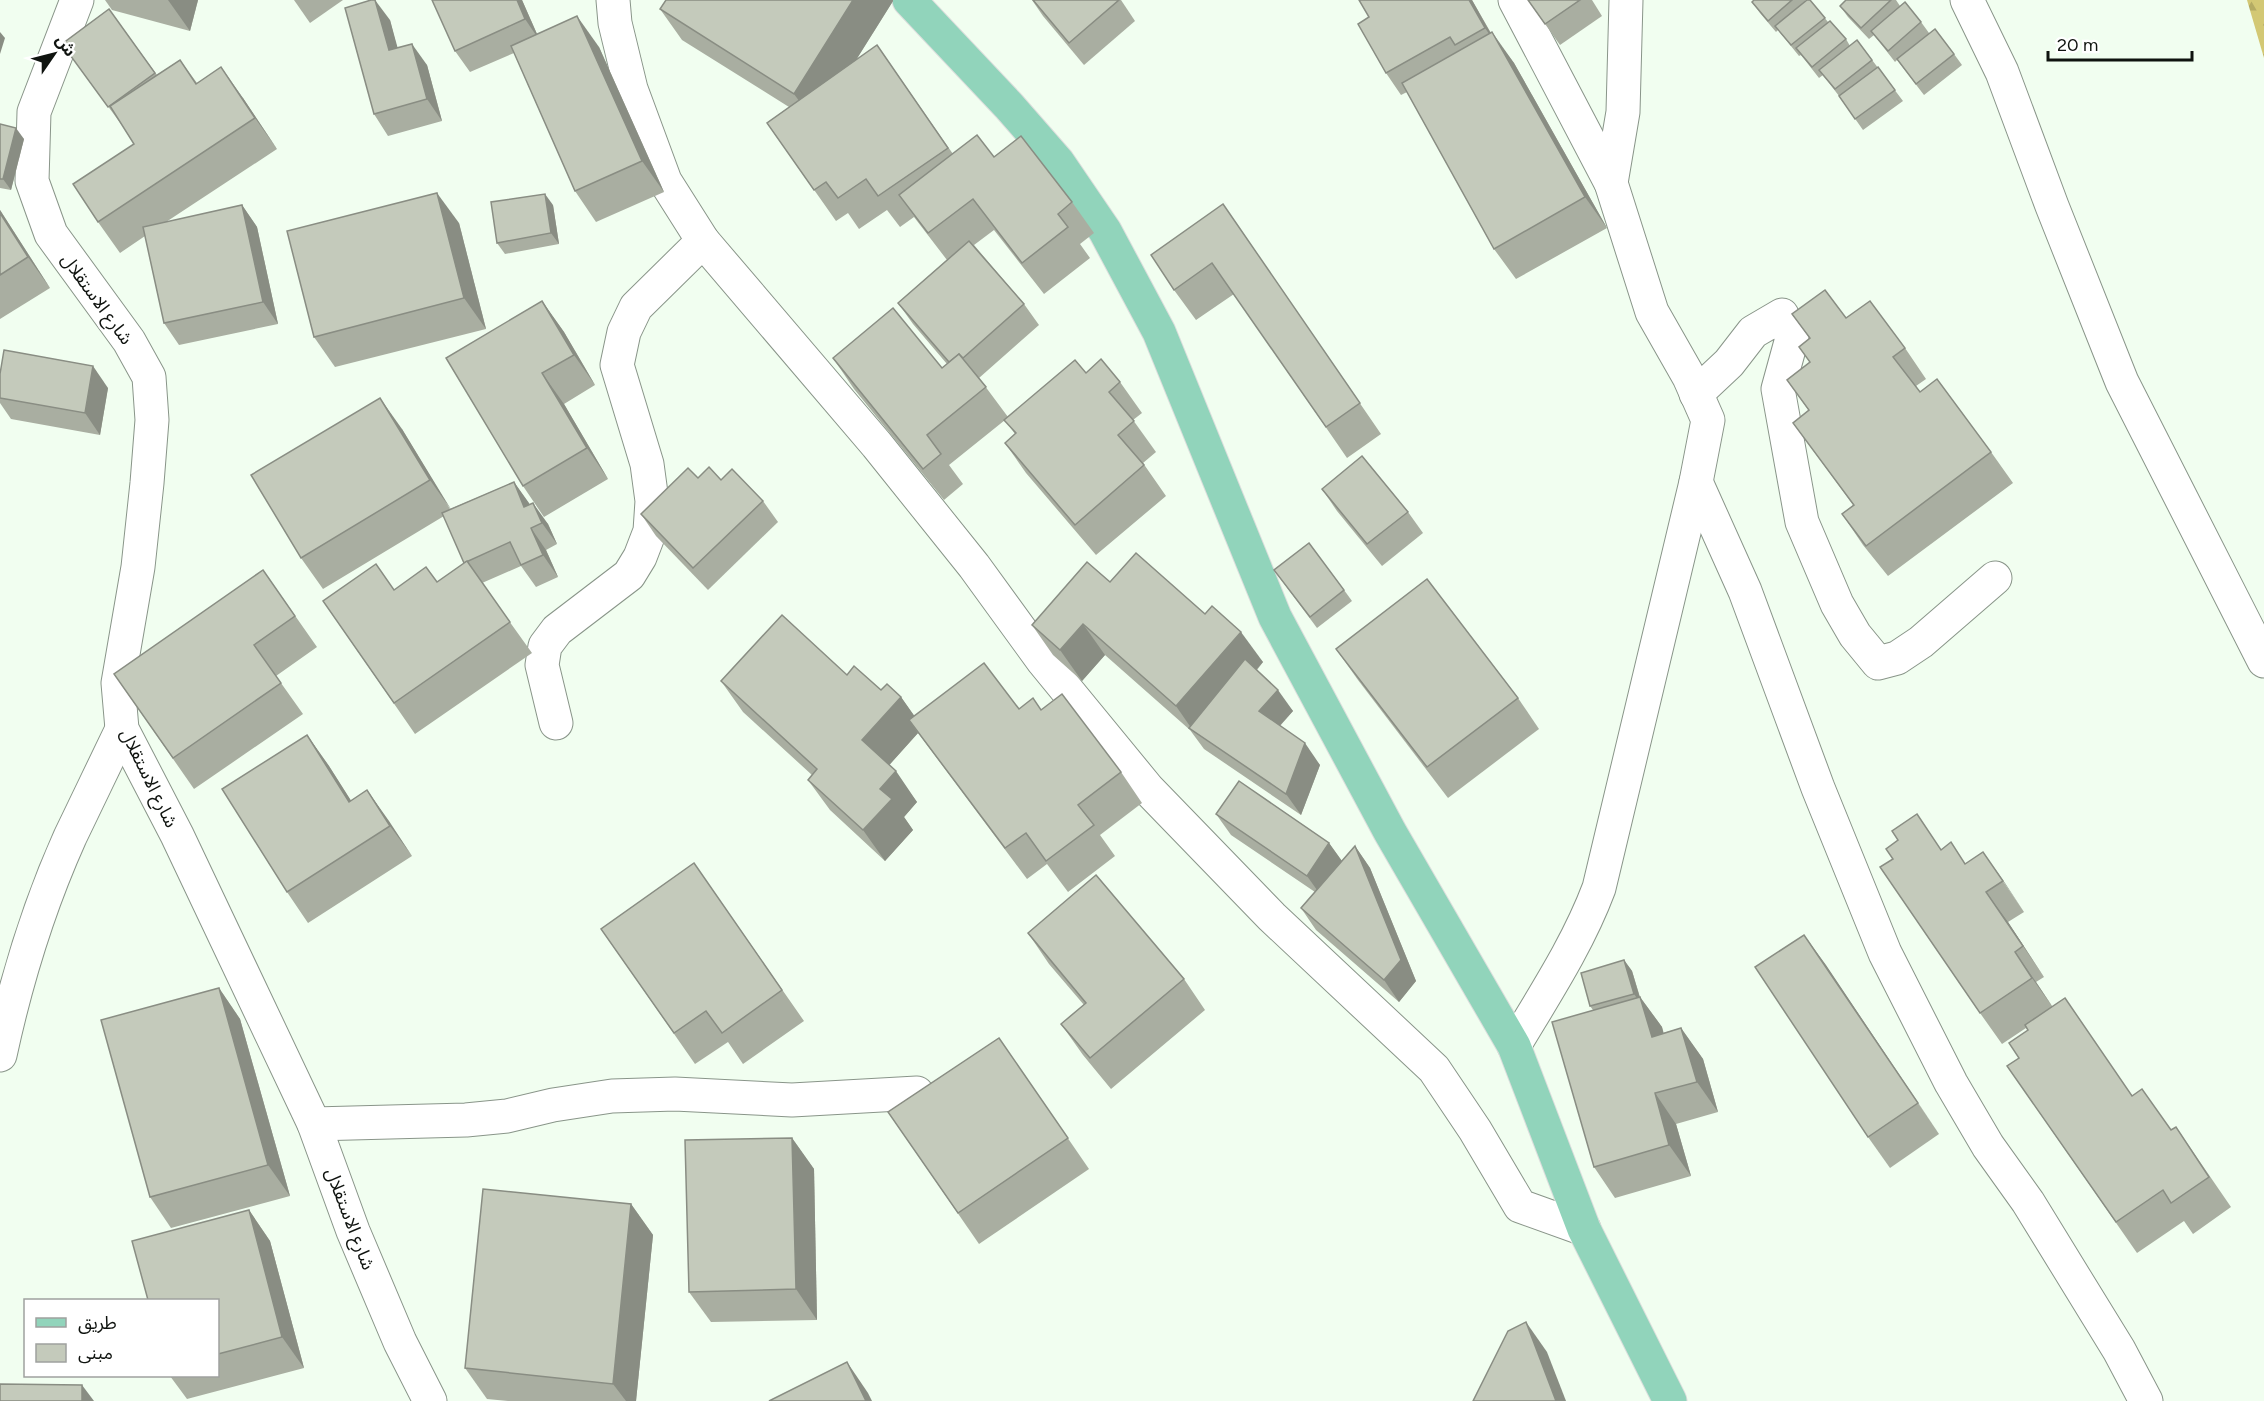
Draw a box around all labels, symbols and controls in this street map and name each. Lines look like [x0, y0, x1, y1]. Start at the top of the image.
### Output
north arrow [24, 24, 84, 84]
scale bar [2048, 24, 2192, 62]
text: ش [52, 31, 80, 60]
text: 20 m [2057, 34, 2098, 56]
street label: شارع الاستقلال [54, 249, 137, 351]
street label: شارع الاستقلال [113, 725, 182, 832]
street label: شارع الاستقلال [318, 1165, 380, 1274]
legend [24, 1299, 219, 1377]
text: طريق [78, 1312, 117, 1334]
text: مبنى [78, 1342, 113, 1364]

